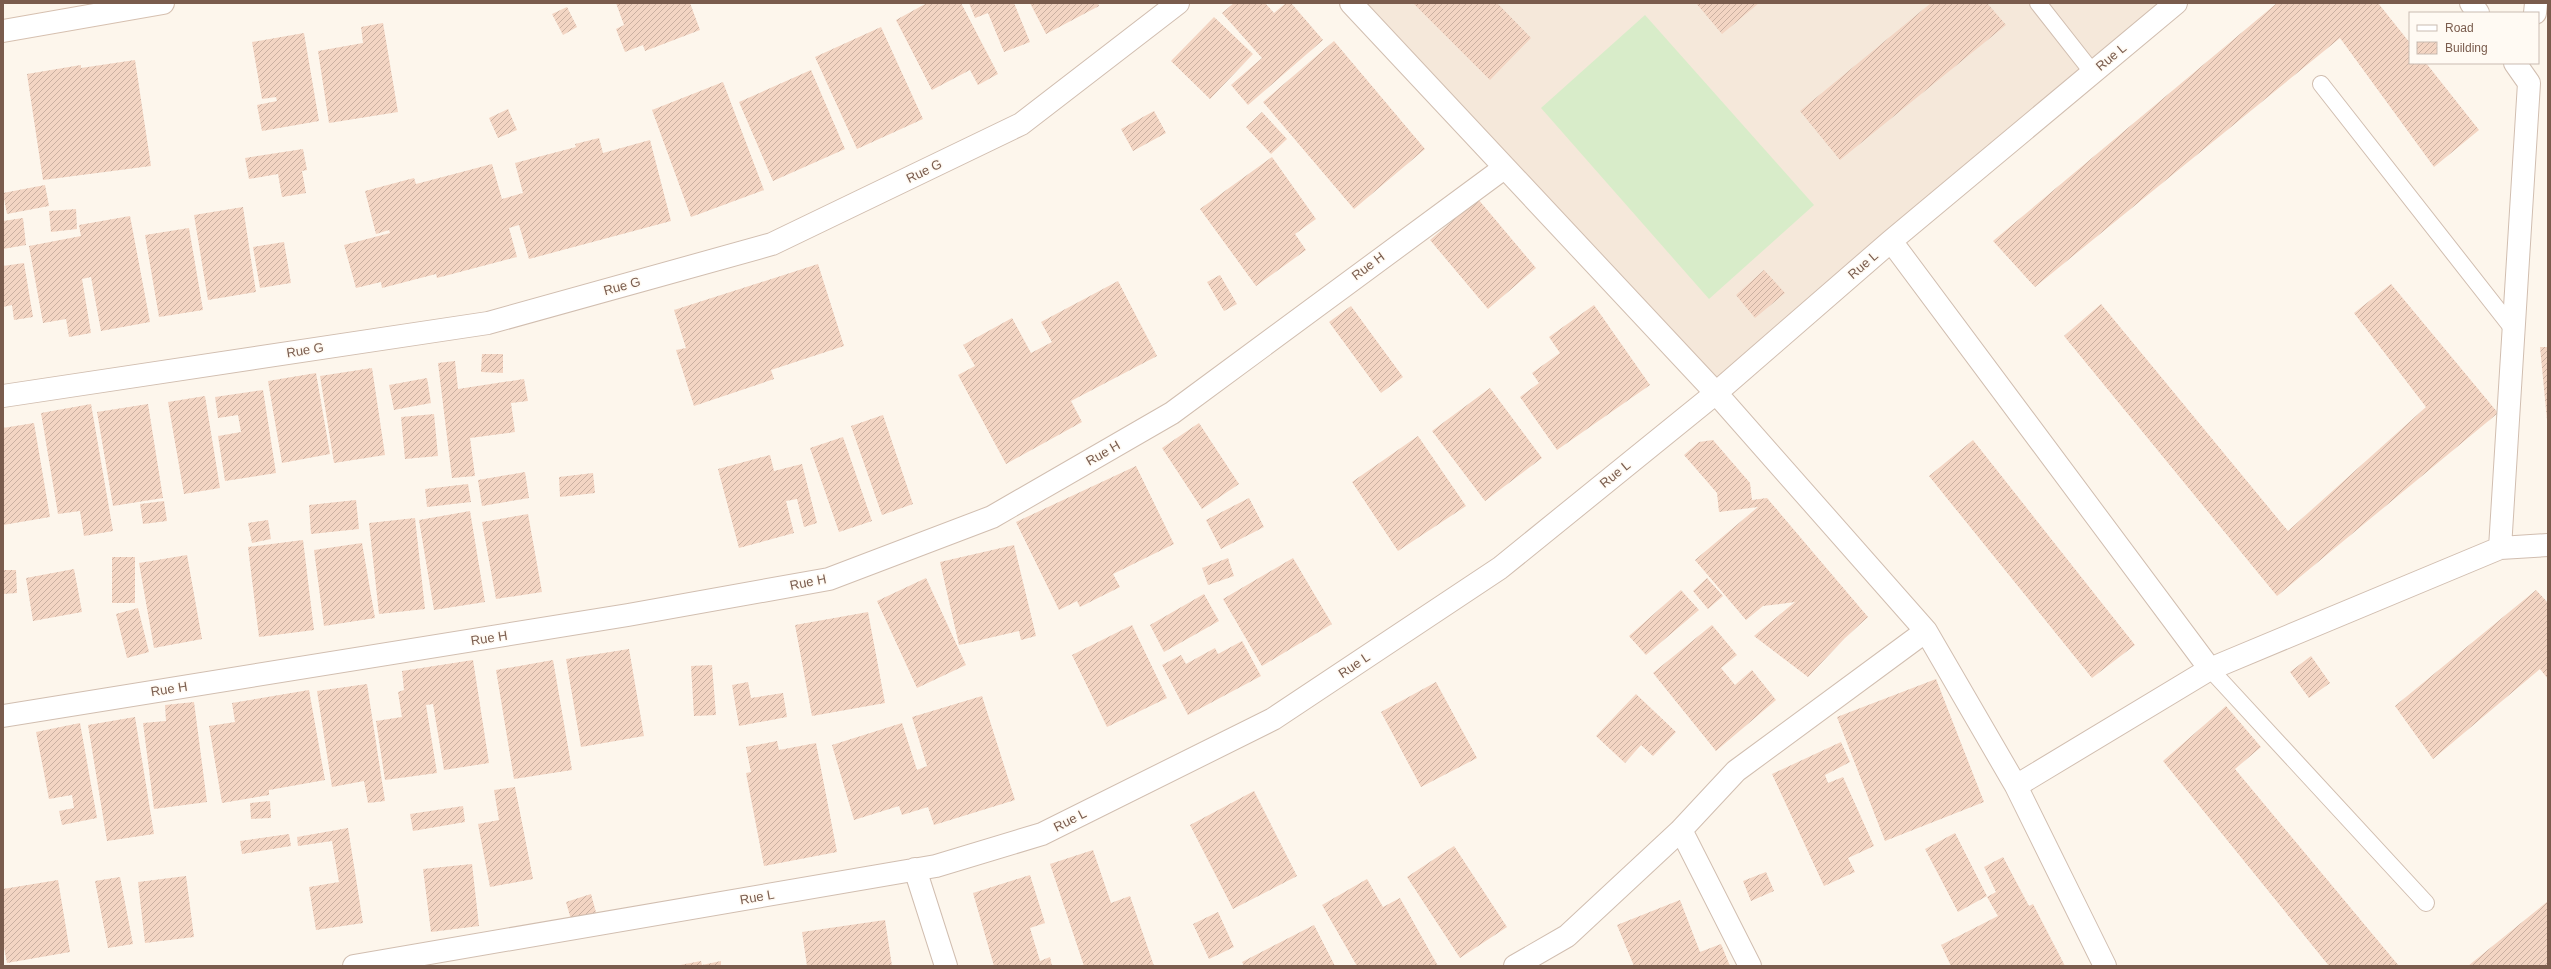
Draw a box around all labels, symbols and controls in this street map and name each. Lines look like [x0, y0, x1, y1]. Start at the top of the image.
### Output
legend [2409, 12, 2539, 64]
text: Road [2445, 21, 2474, 35]
street label: Rue L [2093, 40, 2129, 74]
text: Building [2445, 41, 2488, 55]
street label: Rue G [904, 156, 944, 186]
street label: Rue L [1845, 248, 1881, 282]
street label: Rue H [1349, 249, 1387, 283]
street label: Rue G [602, 274, 642, 298]
street label: Rue G [285, 340, 325, 360]
street label: Rue H [1083, 437, 1123, 469]
street label: Rue L [1597, 457, 1633, 491]
street label: Rue H [788, 571, 828, 593]
street label: Rue H [470, 628, 508, 648]
street label: Rue L [1335, 649, 1373, 681]
street label: Rue H [150, 679, 188, 699]
street label: Rue L [1051, 805, 1089, 835]
street label: Rue L [739, 887, 775, 907]

